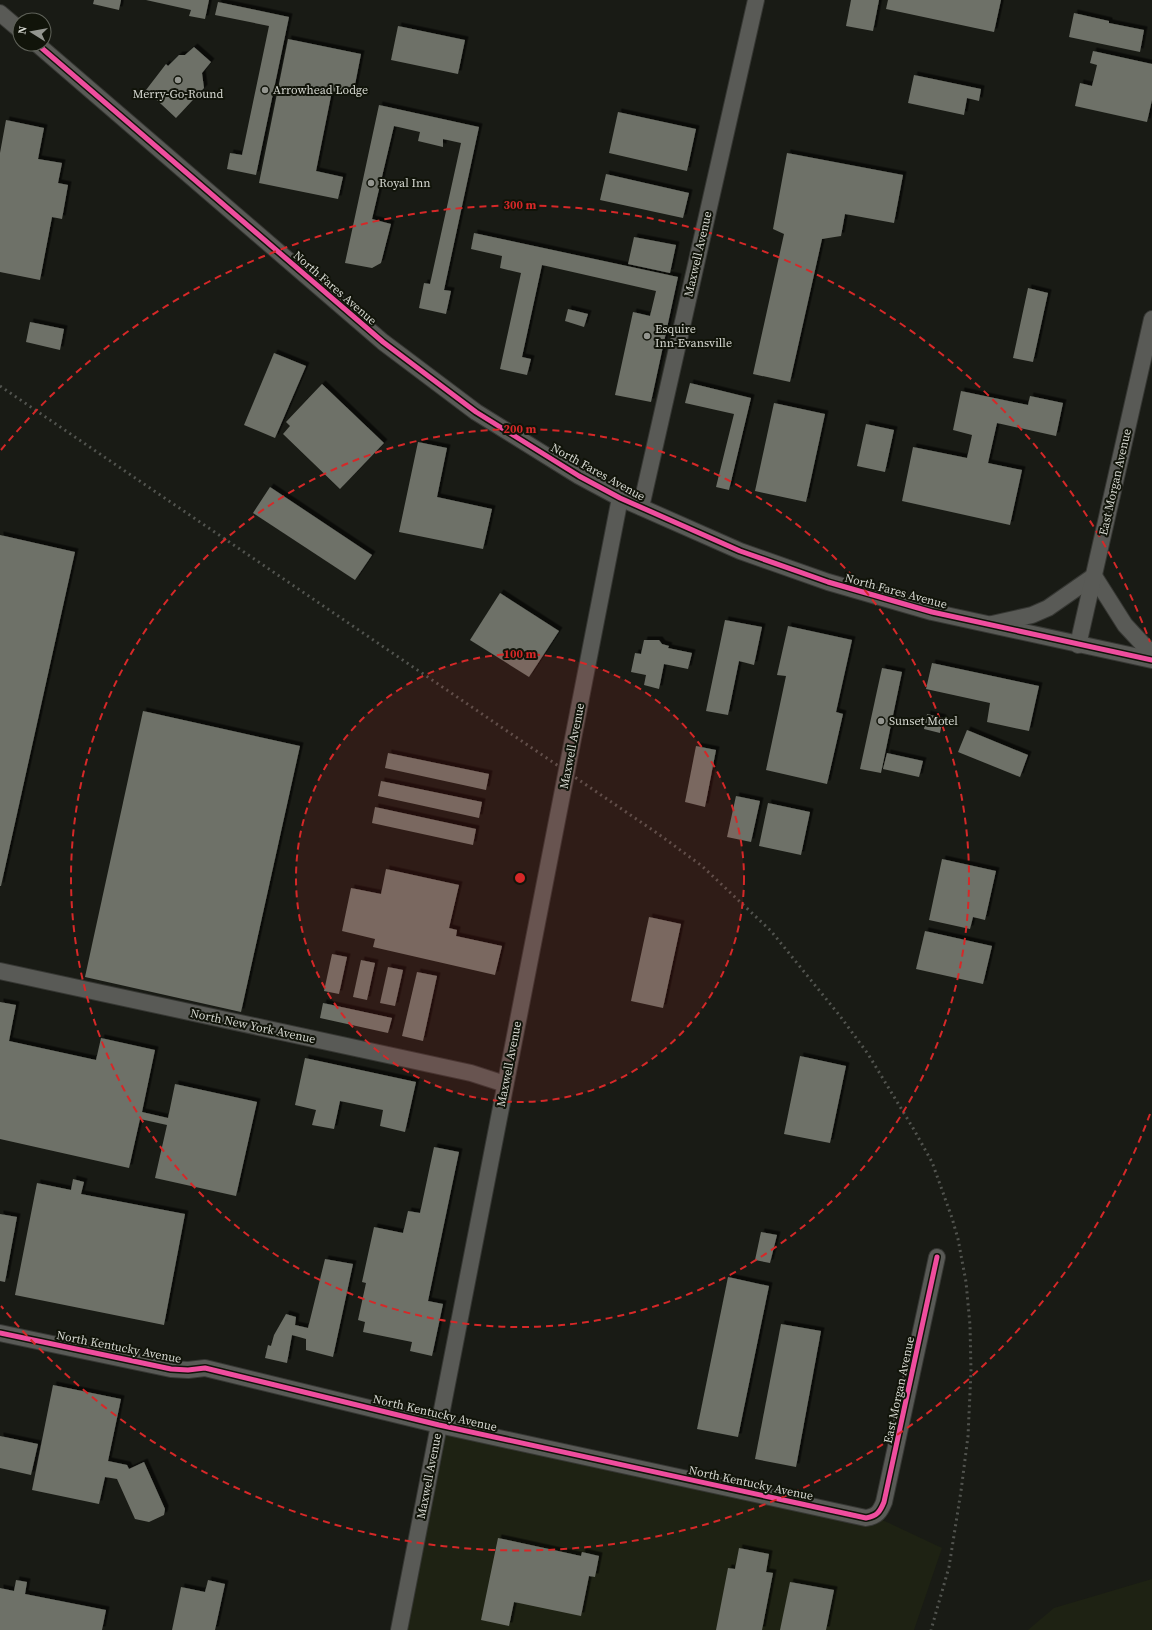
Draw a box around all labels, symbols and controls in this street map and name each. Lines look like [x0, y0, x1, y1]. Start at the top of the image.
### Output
north arrow [12, 12, 52, 52]
text: N [15, 25, 31, 36]
marker: Merry-Go-Round [173, 75, 183, 85]
place label: Arrowhead Lodge [273, 82, 368, 98]
marker: Arrowhead Lodge [260, 85, 270, 95]
place label: Merry-Go-Round [133, 86, 224, 102]
place label: Royal Inn [379, 175, 431, 191]
marker: Royal Inn [366, 178, 376, 188]
text: 300 m [504, 197, 537, 213]
street label: Maxwell Avenue [680, 210, 716, 298]
street label: North Fares Avenue [290, 247, 380, 329]
place label: Esquire Inn-Evansville [655, 321, 732, 351]
marker: Esquire Inn-Evansville [642, 331, 652, 341]
text: 200 m [504, 421, 537, 437]
street label: East Morgan Avenue [1095, 427, 1135, 537]
street label: North Fares Avenue [548, 439, 648, 505]
street label: North Fares Avenue [843, 570, 949, 612]
text: 100 m [504, 646, 537, 662]
street label: Maxwell Avenue [556, 702, 588, 790]
place label: Sunset Motel [889, 713, 958, 729]
marker: Sunset Motel [876, 716, 886, 726]
centre of rings [513, 871, 527, 885]
street label: North New York Avenue [189, 1005, 317, 1047]
street label: Maxwell Avenue [493, 1020, 525, 1108]
street label: North Kentucky Avenue [55, 1327, 183, 1367]
street label: East Morgan Avenue [880, 1335, 918, 1445]
street label: North Kentucky Avenue [371, 1391, 499, 1435]
street label: Maxwell Avenue [413, 1432, 445, 1520]
street label: North Kentucky Avenue [687, 1462, 815, 1504]

